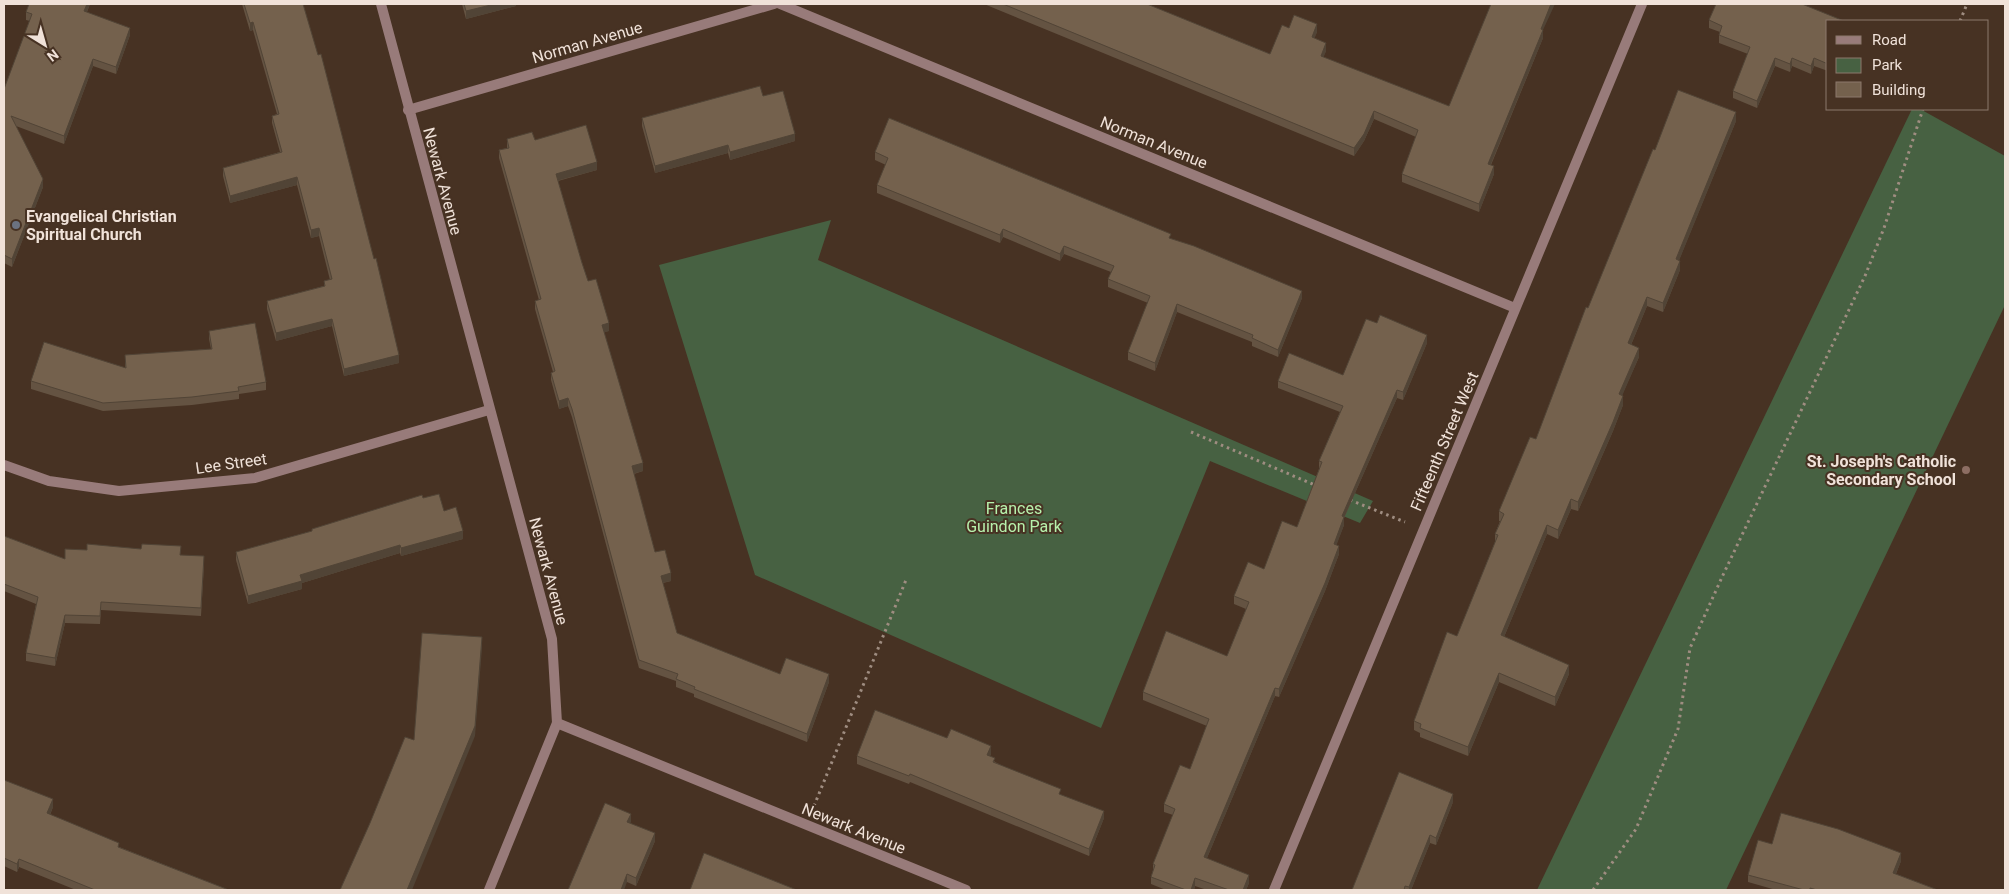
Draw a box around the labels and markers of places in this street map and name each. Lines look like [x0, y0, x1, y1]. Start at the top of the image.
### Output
place label: Evangelical Christian Spiritual Church [26, 207, 177, 244]
marker: Evangelical Christian Spiritual Church [10, 219, 22, 231]
place label: St. Joseph's Catholic Secondary School [1807, 452, 1956, 489]
marker: St. Joseph's Catholic Secondary School [1960, 464, 1972, 476]

